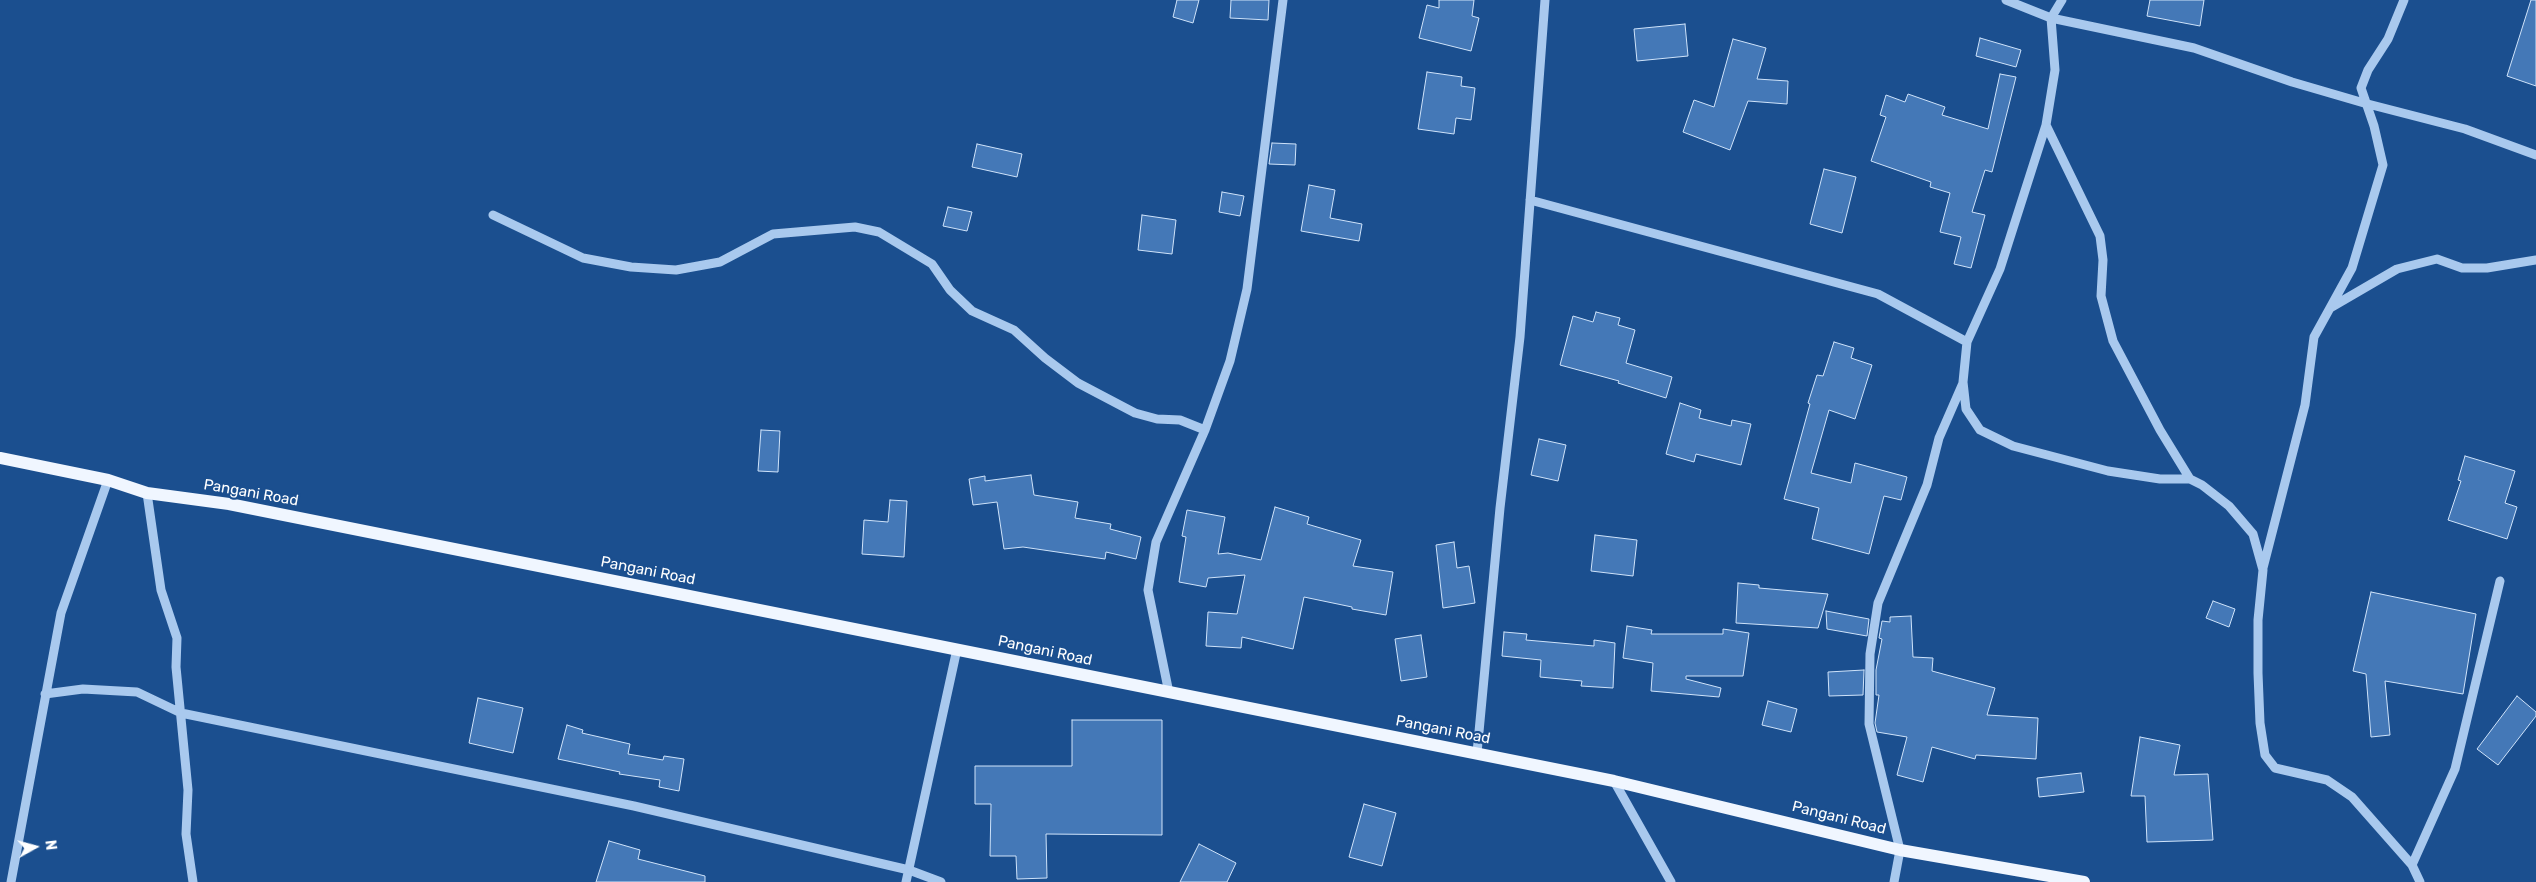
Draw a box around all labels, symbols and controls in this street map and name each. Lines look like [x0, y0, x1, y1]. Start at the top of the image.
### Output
street label: Pangani Road [202, 476, 300, 510]
street label: Pangani Road [599, 553, 697, 589]
street label: Pangani Road [996, 632, 1094, 670]
street label: Pangani Road [1394, 712, 1492, 748]
street label: Pangani Road [1790, 798, 1888, 838]
north arrow [10, 822, 60, 872]
text: N [41, 839, 59, 851]

